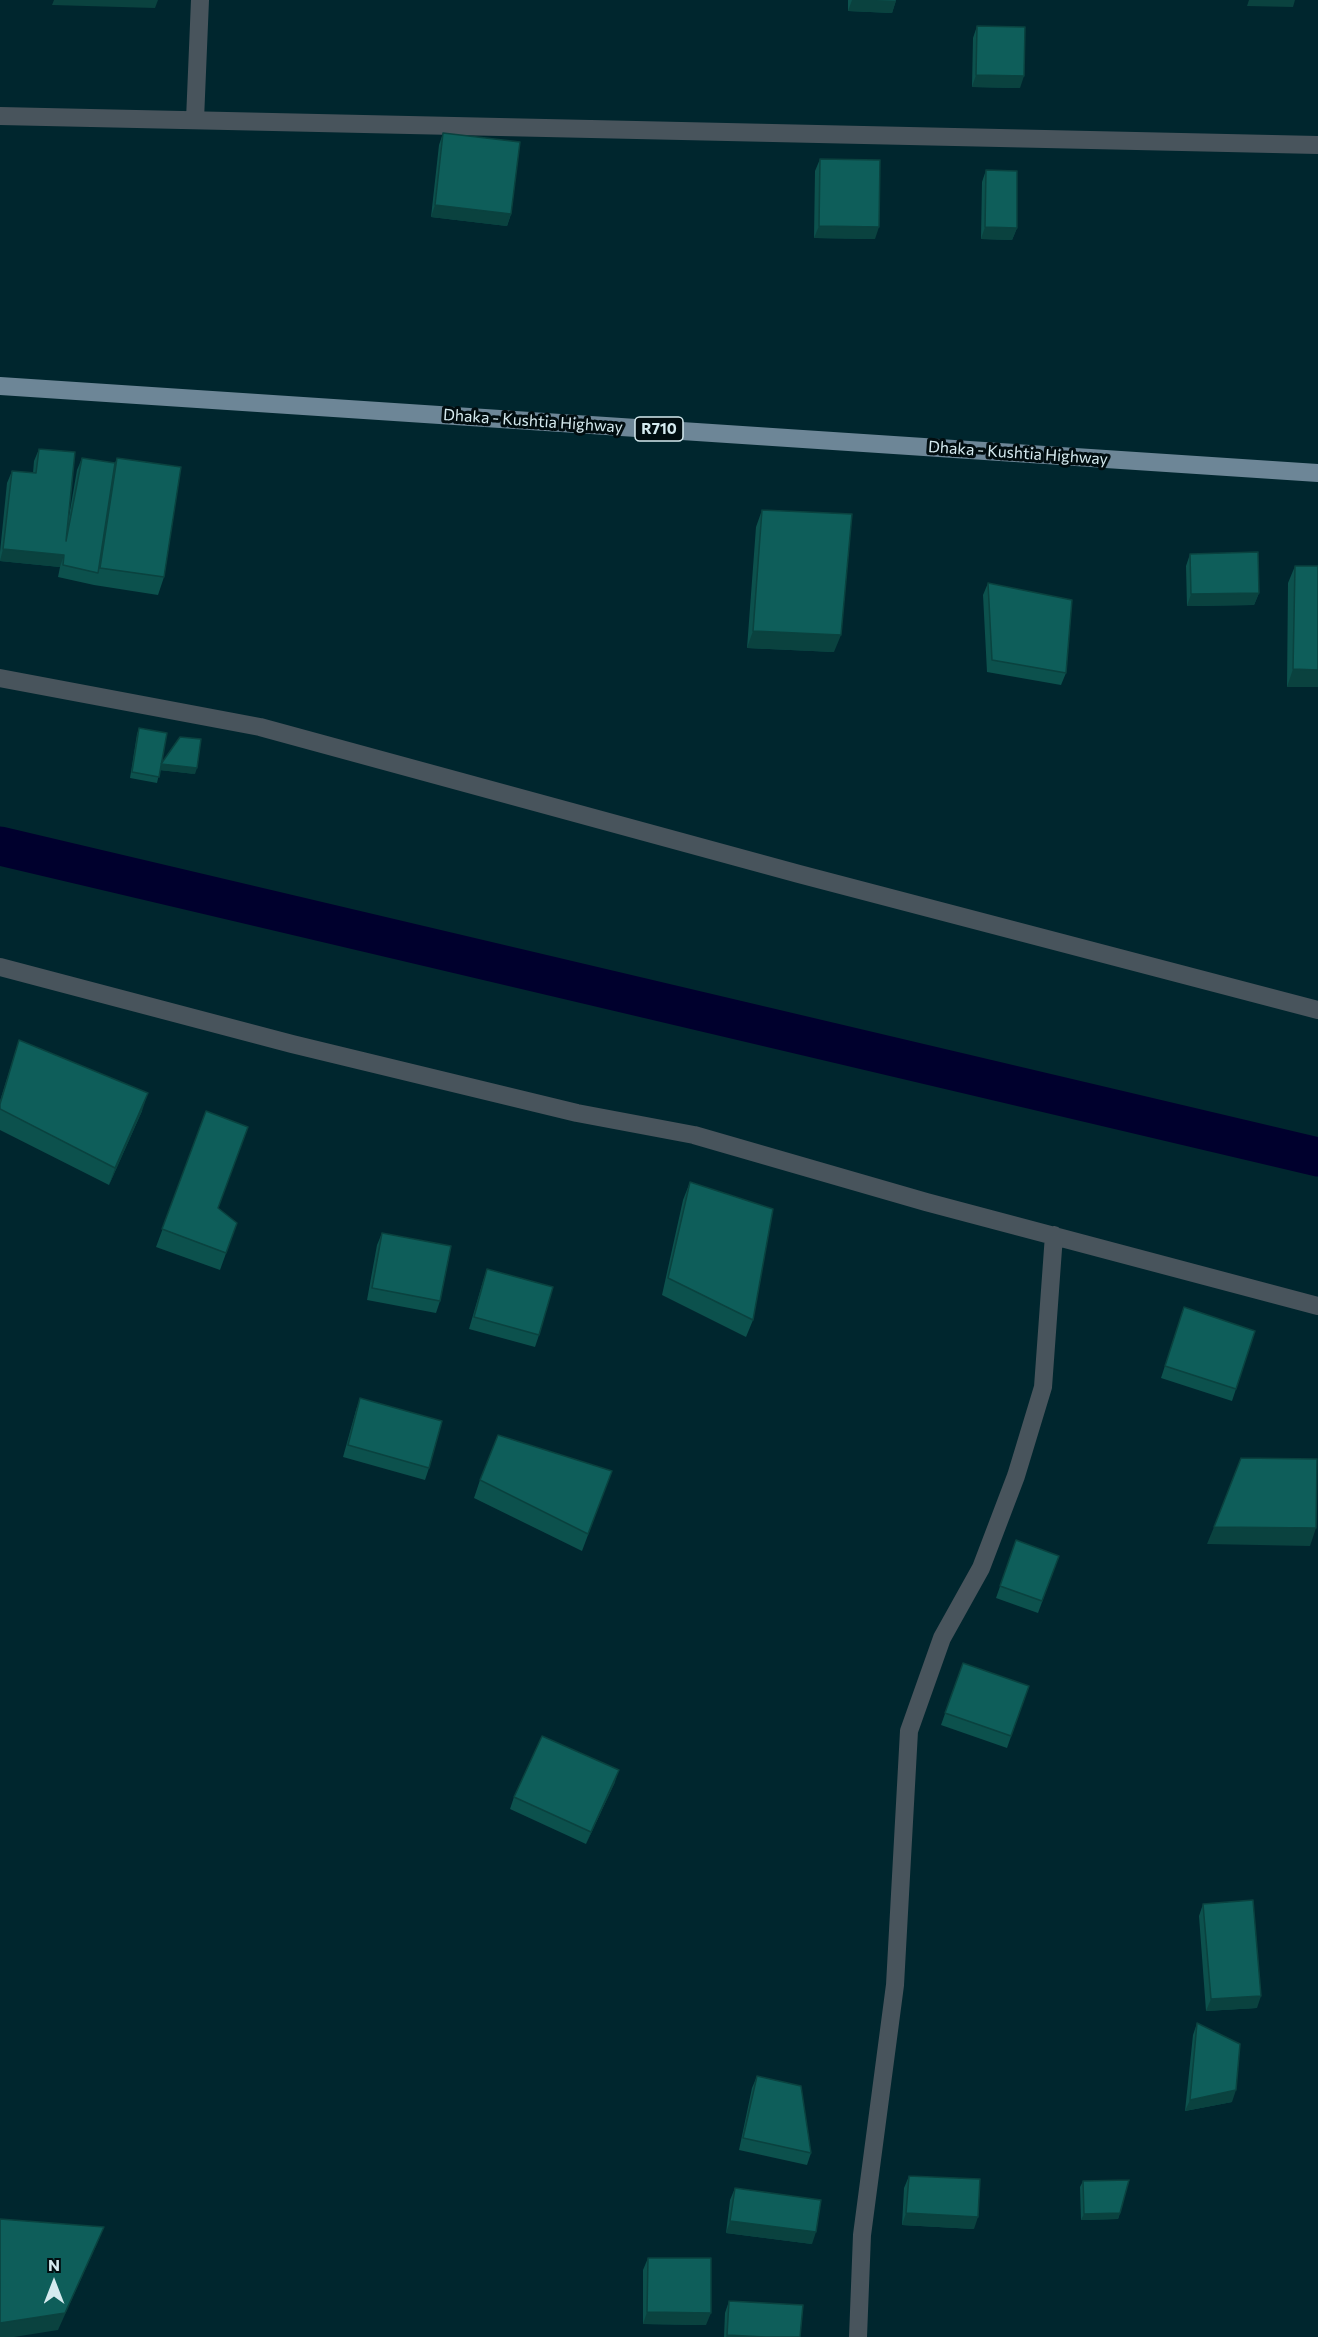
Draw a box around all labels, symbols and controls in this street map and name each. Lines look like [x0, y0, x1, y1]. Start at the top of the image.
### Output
street label: Dhaka - Kushtia Highway [442, 405, 624, 437]
road number: R710 [635, 417, 683, 441]
street label: Dhaka - Kushtia Highway [927, 437, 1109, 469]
north arrow [24, 2253, 84, 2313]
text: N [48, 2255, 60, 2274]

